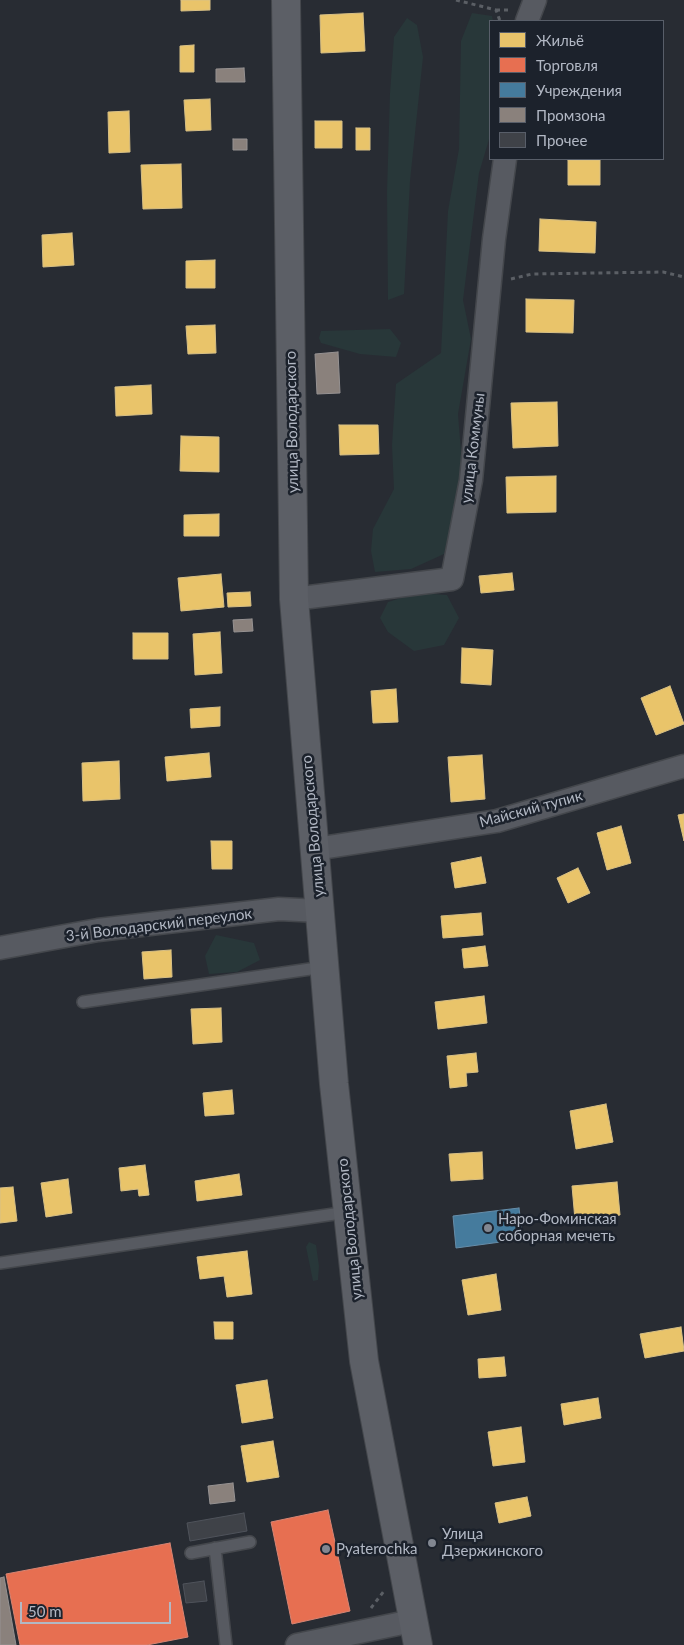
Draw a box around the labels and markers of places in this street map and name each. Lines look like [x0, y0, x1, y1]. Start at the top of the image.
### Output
place label: Наро-Фоминская соборная мечеть [498, 1210, 617, 1245]
marker: Наро-Фоминская соборная мечеть [482, 1222, 494, 1234]
place label: Улица Дзержинского [442, 1525, 543, 1560]
marker: Улица Дзержинского [426, 1537, 438, 1549]
place label: Pyaterochka [336, 1540, 417, 1558]
marker: Pyaterochka [320, 1543, 332, 1555]

